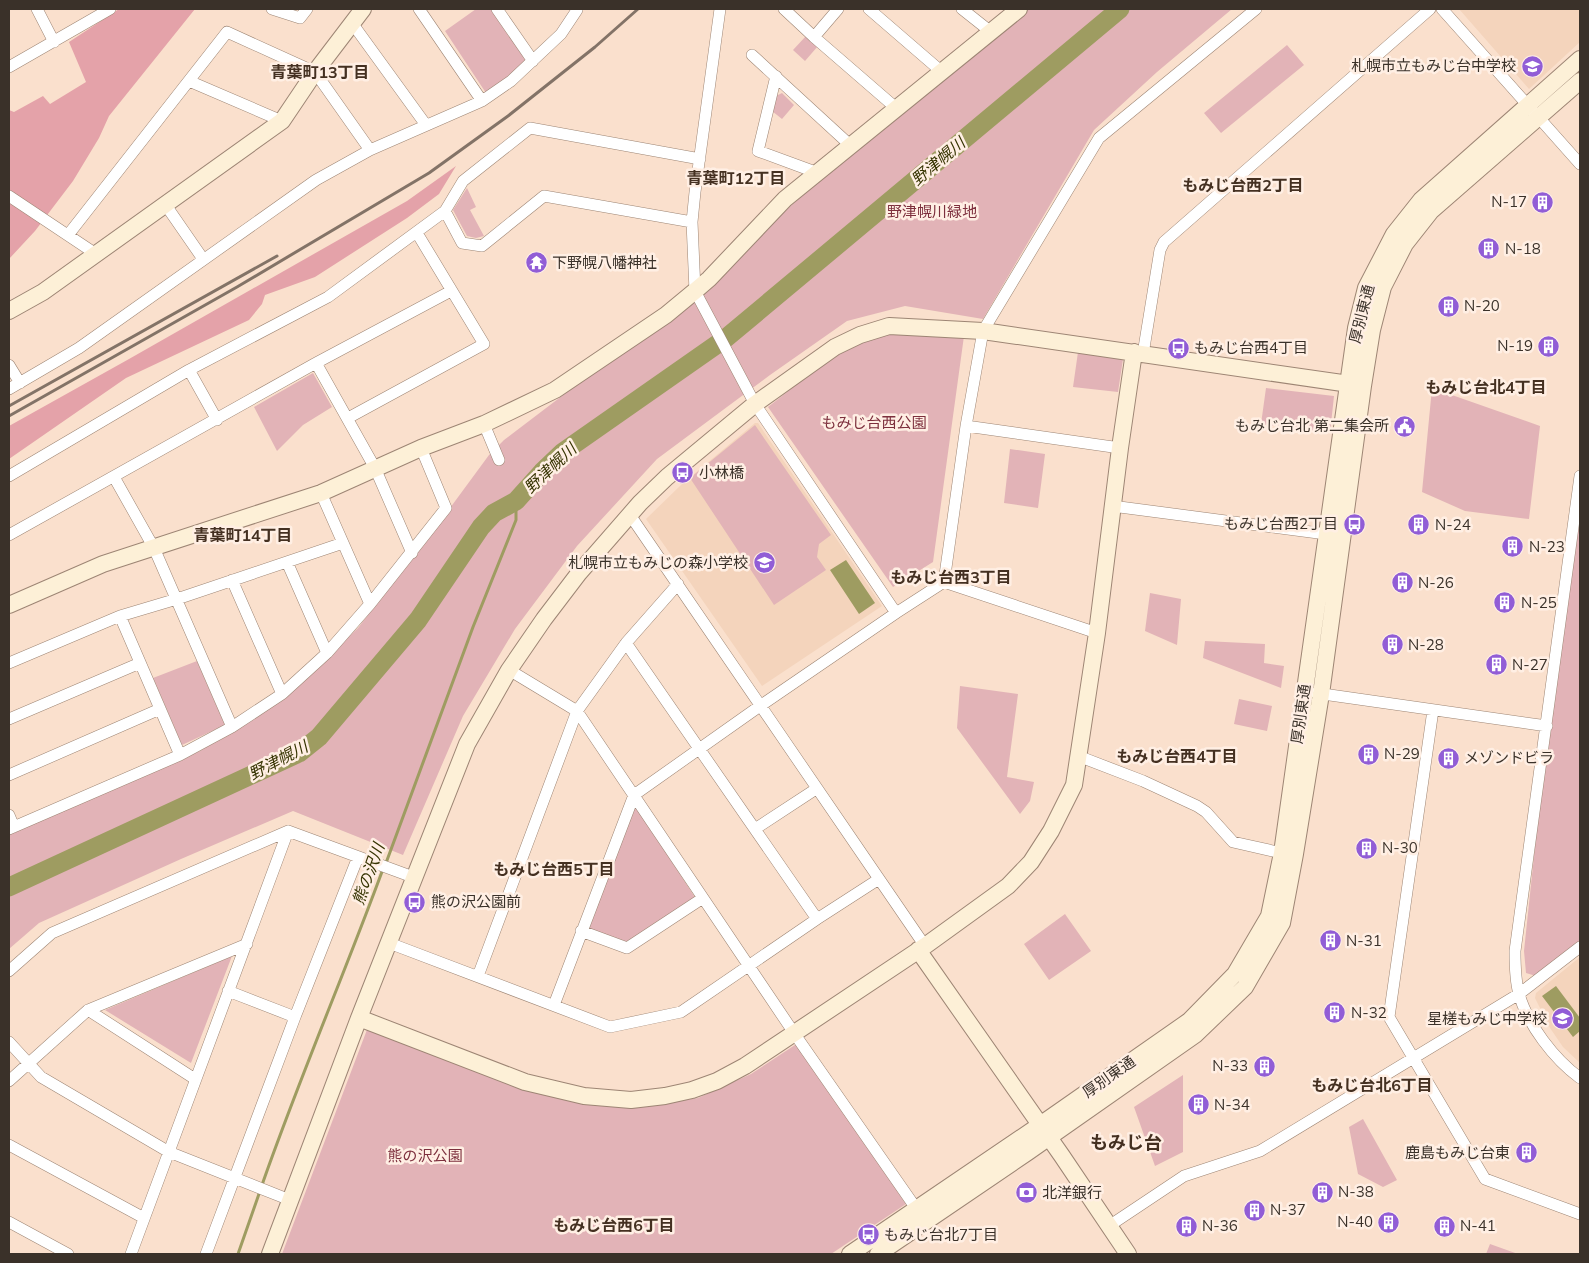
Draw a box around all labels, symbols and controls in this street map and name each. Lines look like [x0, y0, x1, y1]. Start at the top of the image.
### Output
school or university icon: 札幌市立もみじ台中学校 [1520, 54, 1544, 78]
place label: 札幌市立もみじ台中学校 [1351, 56, 1516, 75]
district label: 青葉町13丁目 [270, 62, 370, 82]
water label: 野津幌川 [907, 131, 970, 189]
district label: 青葉町12丁目 [686, 168, 786, 188]
district label: もみじ台西2丁目 [1182, 175, 1304, 195]
building icon: N-17 [1531, 190, 1555, 214]
place label: N-17 [1491, 192, 1527, 211]
park label: 野津幌川緑地 [887, 202, 977, 221]
building icon: N-18 [1477, 237, 1501, 261]
place label: N-18 [1505, 239, 1541, 258]
temple icon: 下野幌八幡神社 [524, 251, 548, 275]
place label: 下野幌八幡神社 [552, 253, 657, 272]
street label: 厚別東通 [1345, 282, 1378, 345]
building icon: N-20 [1436, 294, 1460, 318]
place label: N-20 [1464, 296, 1500, 315]
building icon: N-19 [1537, 334, 1561, 358]
bus stop icon: もみじ台西4丁目 [1166, 336, 1190, 360]
place label: N-19 [1497, 336, 1533, 355]
place label: もみじ台西4丁目 [1194, 338, 1308, 357]
district label: もみじ台北4丁目 [1425, 377, 1547, 397]
park label: もみじ台西公園 [821, 413, 927, 432]
public building icon: もみじ台北 第二集会所 [1393, 414, 1417, 438]
place label: もみじ台北 第二集会所 [1235, 416, 1389, 435]
water label: 野津幌川 [520, 438, 582, 497]
bus stop icon: 小林橋 [671, 461, 695, 485]
place label: 小林橋 [699, 463, 744, 482]
bus stop icon: もみじ台西2丁目 [1342, 512, 1366, 536]
building icon: N-24 [1407, 513, 1431, 537]
place label: もみじ台西2丁目 [1224, 514, 1338, 533]
place label: N-24 [1435, 515, 1471, 534]
district label: 青葉町14丁目 [193, 525, 293, 545]
building icon: N-23 [1501, 535, 1525, 559]
place label: N-23 [1529, 537, 1565, 556]
school or university icon: 札幌市立もみじの森小学校 [752, 551, 776, 575]
place label: 札幌市立もみじの森小学校 [568, 553, 748, 572]
district label: もみじ台西3丁目 [890, 567, 1012, 587]
building icon: N-26 [1390, 571, 1414, 595]
place label: N-26 [1418, 573, 1454, 592]
building icon: N-25 [1493, 591, 1517, 615]
place label: N-25 [1521, 593, 1557, 612]
building icon: N-28 [1380, 633, 1404, 657]
place label: N-28 [1408, 635, 1444, 654]
building icon: N-27 [1484, 653, 1508, 677]
place label: N-27 [1512, 655, 1548, 674]
street label: 厚別東通 [1287, 683, 1314, 745]
water label: 野津幌川 [245, 735, 313, 784]
building icon: N-29 [1356, 742, 1380, 766]
place label: N-29 [1384, 744, 1420, 763]
district label: もみじ台西4丁目 [1116, 746, 1238, 766]
building icon: メゾンドビラ [1436, 746, 1460, 770]
place label: メゾンドビラ [1464, 748, 1554, 767]
building icon: N-30 [1354, 836, 1378, 860]
place label: N-30 [1382, 838, 1418, 857]
water label: 熊の沢川 [348, 839, 389, 907]
district label: もみじ台西5丁目 [493, 859, 615, 879]
bus stop icon: 熊の沢公園前 [403, 890, 427, 914]
place label: 熊の沢公園前 [431, 892, 521, 911]
building icon: N-31 [1318, 929, 1342, 953]
place label: N-31 [1346, 931, 1382, 950]
building icon: N-32 [1323, 1001, 1347, 1025]
place label: N-32 [1351, 1003, 1387, 1022]
school or university icon: 星槎もみじ中学校 [1551, 1007, 1575, 1031]
place label: 星槎もみじ中学校 [1427, 1009, 1547, 1028]
street label: 厚別東通 [1079, 1052, 1139, 1102]
building icon: N-33 [1252, 1054, 1276, 1078]
place label: N-33 [1212, 1056, 1248, 1075]
district label: もみじ台北6丁目 [1311, 1075, 1433, 1095]
building icon: N-34 [1186, 1093, 1210, 1117]
place label: N-34 [1214, 1095, 1250, 1114]
district label: もみじ台 [1090, 1131, 1162, 1154]
building icon: 鹿島もみじ台東 [1514, 1141, 1538, 1165]
place label: 鹿島もみじ台東 [1405, 1143, 1510, 1162]
park label: 熊の沢公園 [387, 1146, 463, 1165]
building icon: N-38 [1310, 1180, 1334, 1204]
bank icon: 北洋銀行 [1014, 1181, 1038, 1205]
place label: N-38 [1338, 1182, 1374, 1201]
place label: 北洋銀行 [1042, 1183, 1102, 1202]
building icon: N-37 [1242, 1198, 1266, 1222]
place label: N-37 [1270, 1200, 1306, 1219]
building icon: N-40 [1377, 1210, 1401, 1234]
place label: N-40 [1337, 1212, 1373, 1231]
building icon: N-36 [1174, 1214, 1198, 1238]
building icon: N-41 [1432, 1214, 1456, 1238]
district label: もみじ台西6丁目 [553, 1215, 675, 1235]
place label: N-36 [1202, 1216, 1238, 1235]
place label: N-41 [1460, 1216, 1496, 1235]
bus stop icon: もみじ台北7丁目 [856, 1223, 880, 1247]
place label: もみじ台北7丁目 [884, 1225, 998, 1244]

